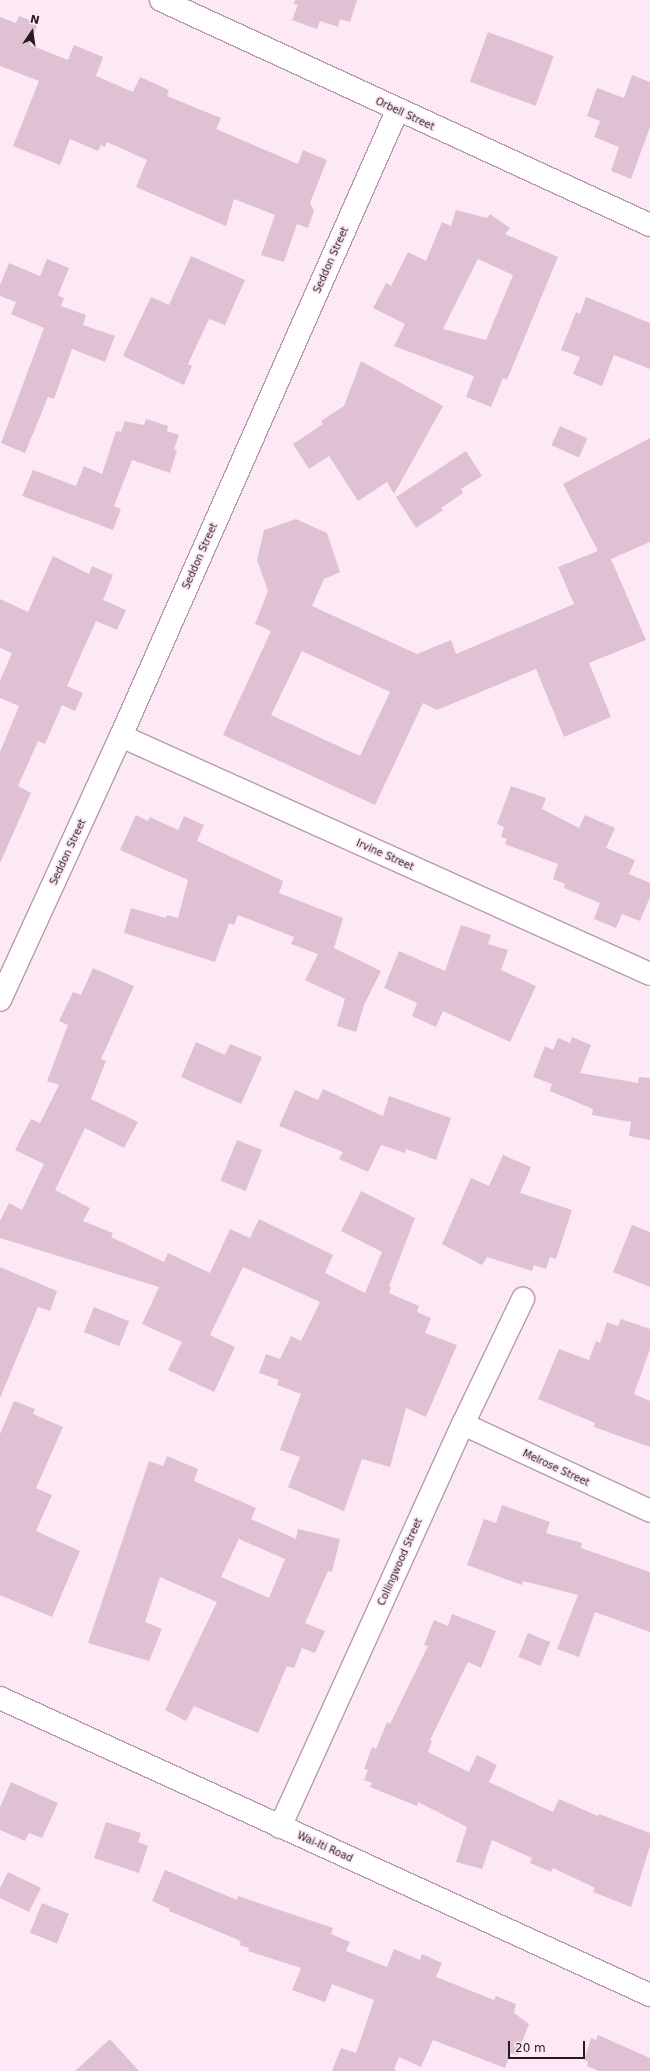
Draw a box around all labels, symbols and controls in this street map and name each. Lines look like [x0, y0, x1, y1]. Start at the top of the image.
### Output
north arrow [12, 12, 52, 52]
text: N [29, 12, 41, 27]
street label: Orbell Street [374, 95, 436, 133]
street label: Seddon Street [311, 225, 351, 295]
street label: Seddon Street [180, 521, 220, 591]
street label: Seddon Street [48, 817, 88, 887]
street label: Irvine Street [354, 837, 416, 873]
street label: Melrose Street [521, 1447, 591, 1489]
street label: Collingwood Street [375, 1516, 425, 1608]
street label: Wai-Iti Road [295, 1829, 355, 1865]
scale bar [510, 2033, 587, 2059]
text: 20 m [515, 2041, 546, 2055]

